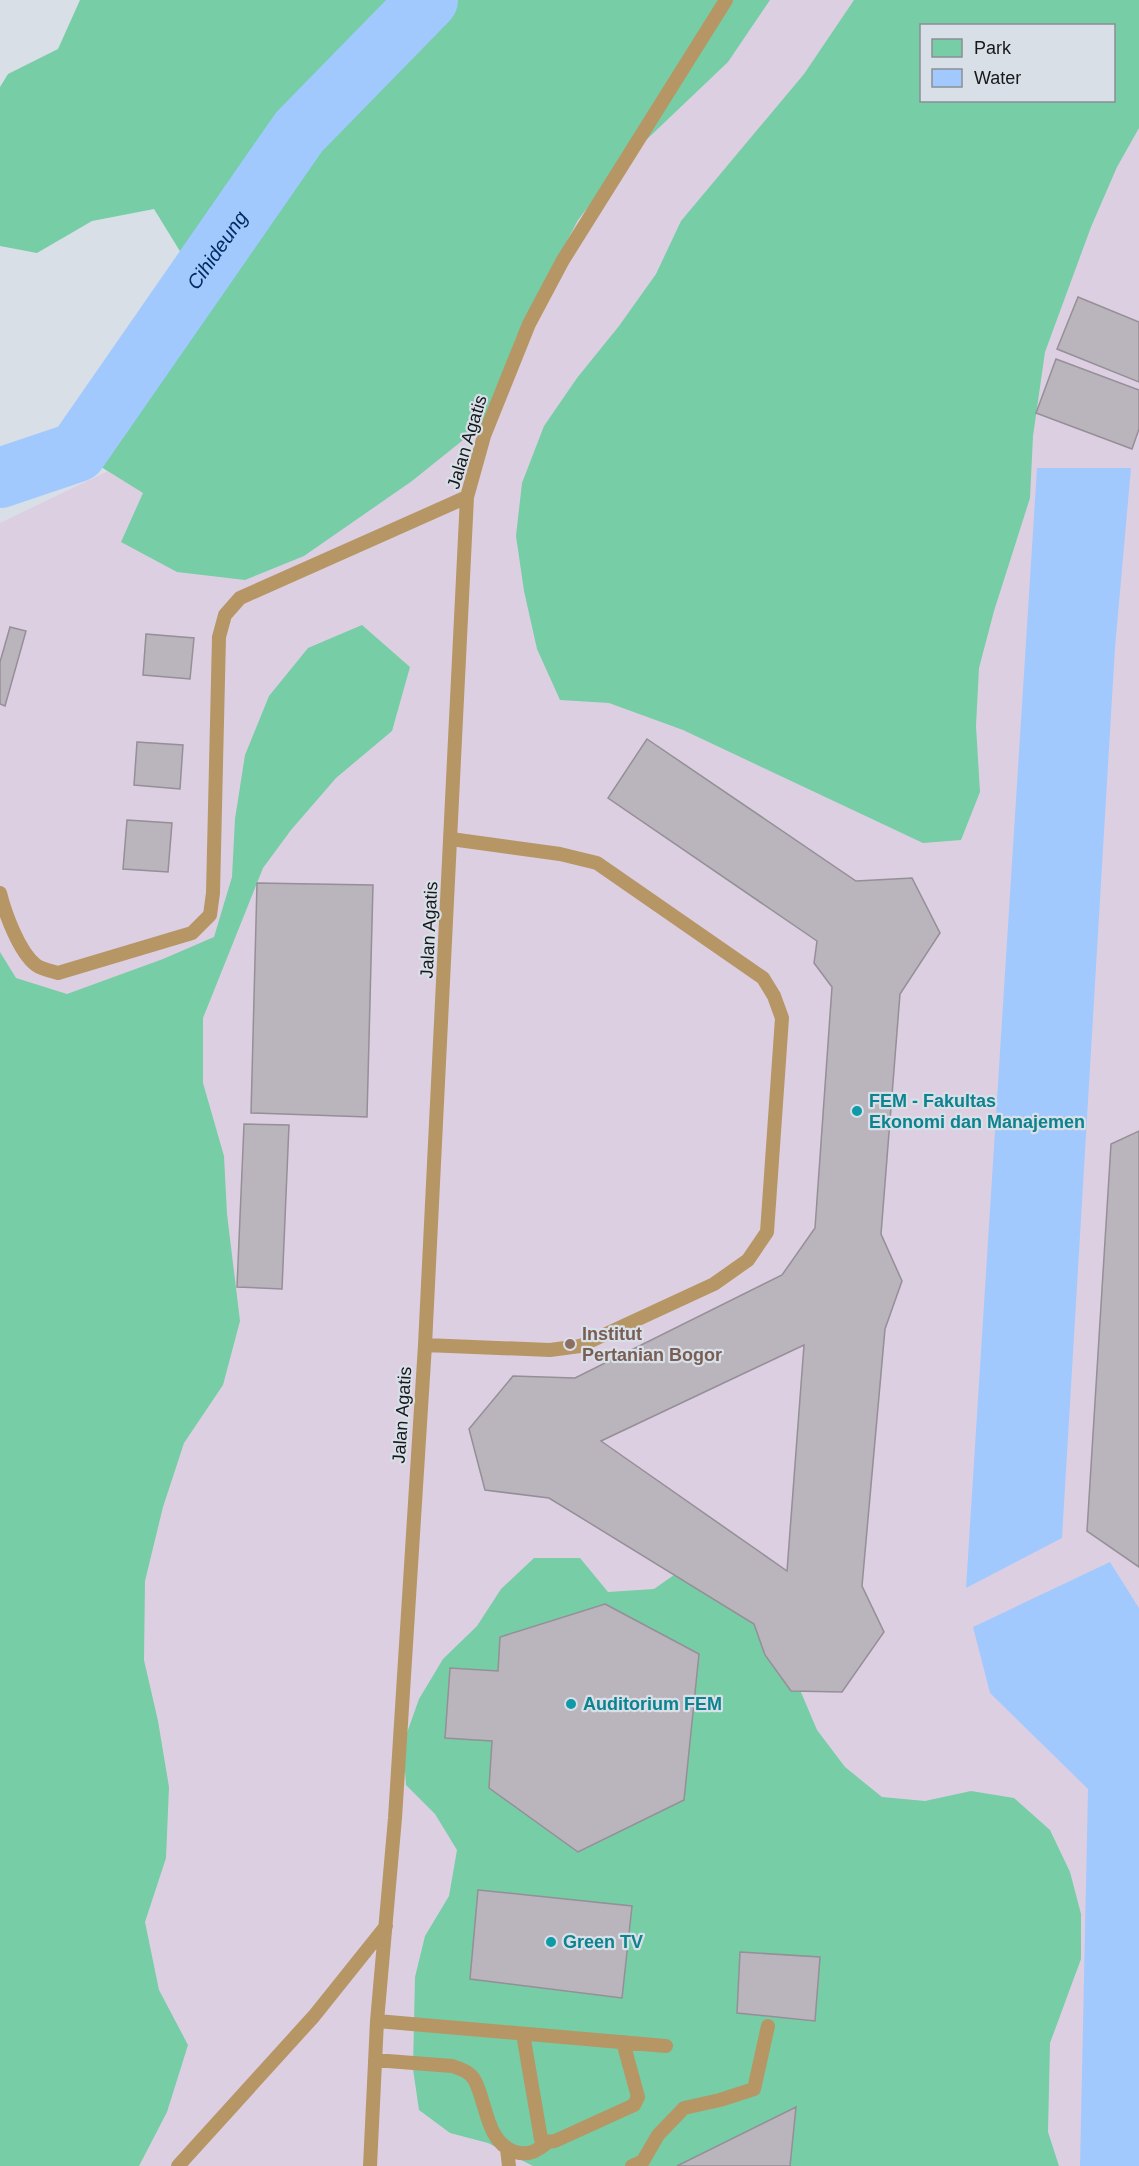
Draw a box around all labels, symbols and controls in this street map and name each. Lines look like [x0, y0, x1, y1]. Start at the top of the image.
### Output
legend [920, 24, 1115, 102]
text: Park [974, 38, 1012, 58]
text: Water [974, 68, 1021, 88]
water label: Cihideung [182, 207, 252, 293]
street label: Jalan Agatis [443, 393, 491, 491]
street label: Jalan Agatis [416, 881, 442, 979]
place label: FEM - Fakultas Ekonomi dan Manajemen [869, 1091, 1085, 1132]
marker: FEM - Fakultas Ekonomi dan Manajemen [850, 1104, 864, 1118]
place label: Institut Pertanian Bogor [582, 1324, 722, 1365]
marker: Institut Pertanian Bogor [563, 1337, 577, 1351]
street label: Jalan Agatis [389, 1366, 415, 1464]
place label: Auditorium FEM [583, 1694, 722, 1714]
marker: Auditorium FEM [564, 1697, 578, 1711]
place label: Green TV [563, 1932, 643, 1952]
marker: Green TV [544, 1935, 558, 1949]

